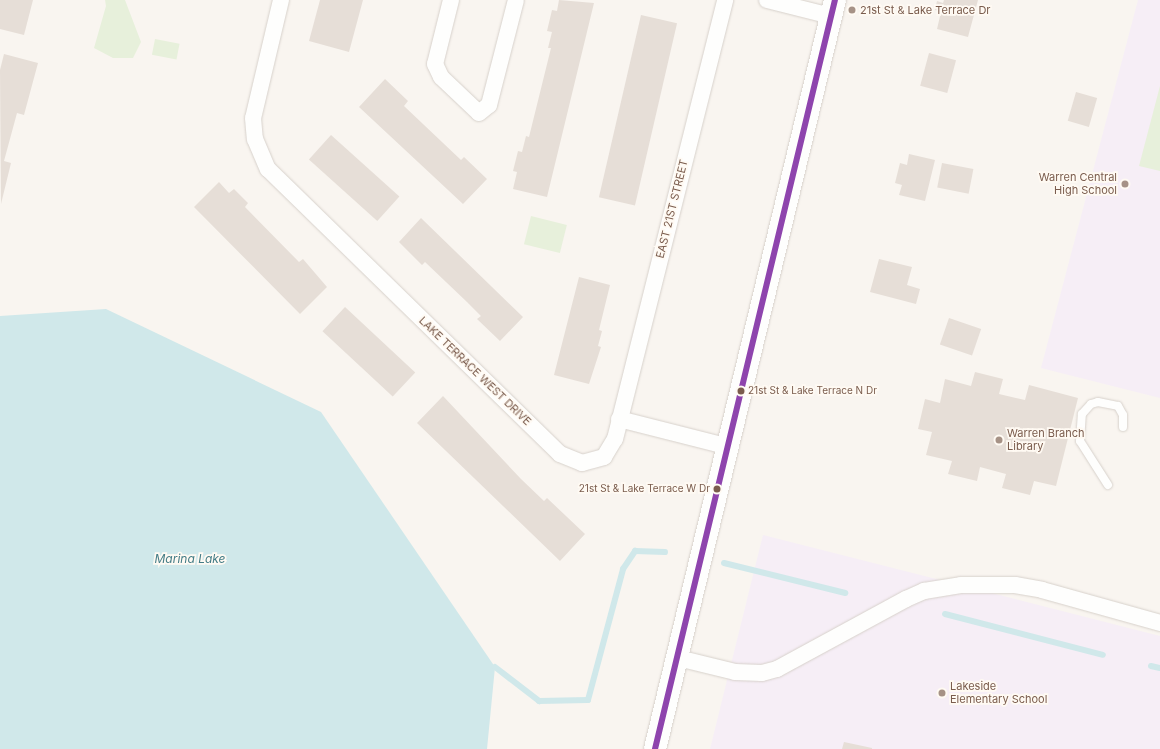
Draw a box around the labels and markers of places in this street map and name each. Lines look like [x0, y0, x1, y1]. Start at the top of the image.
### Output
place label: 21st St & Lake Terrace Dr [860, 3, 990, 17]
marker: 21st St & Lake Terrace Dr [847, 5, 857, 15]
place label: Warren Central High School [1039, 171, 1117, 197]
marker: Warren Central High School [1120, 179, 1130, 189]
place label: 21st St & Lake Terrace N Dr [748, 385, 877, 397]
marker: 21st St & Lake Terrace N Dr [736, 386, 746, 396]
place label: Warren Branch Library [1007, 427, 1085, 453]
marker: Warren Branch Library [994, 435, 1004, 445]
place label: 21st St & Lake Terrace W Dr [579, 483, 710, 495]
marker: 21st St & Lake Terrace W Dr [712, 484, 722, 494]
place label: Lakeside Elementary School [950, 680, 1047, 706]
marker: Lakeside Elementary School [937, 688, 947, 698]

